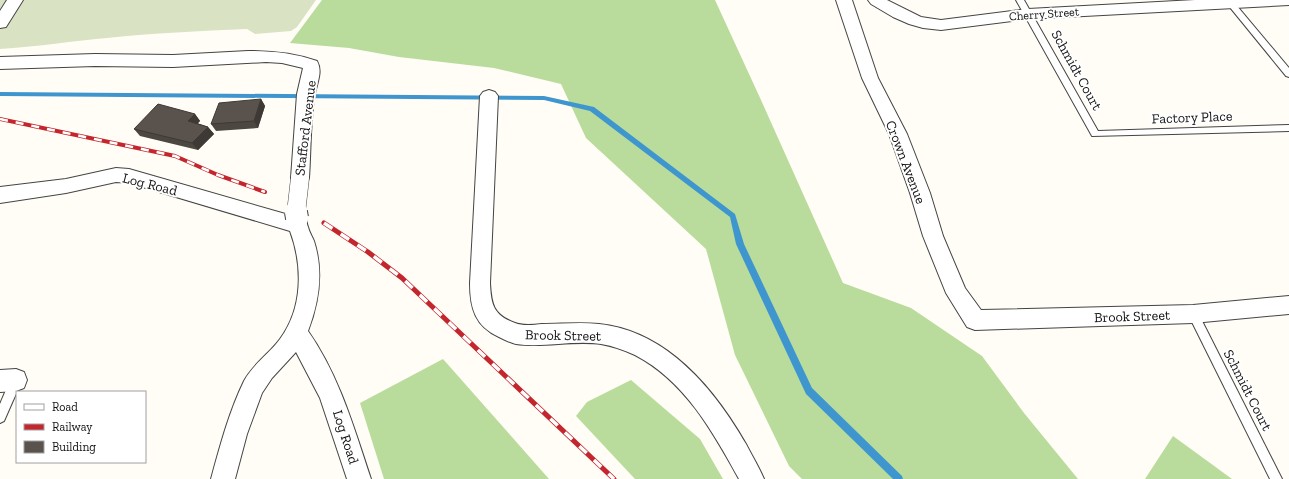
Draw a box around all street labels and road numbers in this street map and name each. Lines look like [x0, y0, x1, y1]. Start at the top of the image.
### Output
street label: Cherry Street [1008, 5, 1080, 23]
street label: Schmidt Court [1048, 27, 1106, 114]
street label: Stafford Avenue [291, 79, 320, 177]
street label: Factory Place [1151, 108, 1233, 127]
street label: Crown Avenue [882, 118, 929, 207]
street label: Log Road [121, 169, 179, 200]
street label: Brook Street [1094, 307, 1171, 326]
street label: Brook Street [525, 326, 602, 345]
street label: Schmidt Court [1220, 347, 1276, 434]
street label: Log Road [329, 408, 362, 467]

